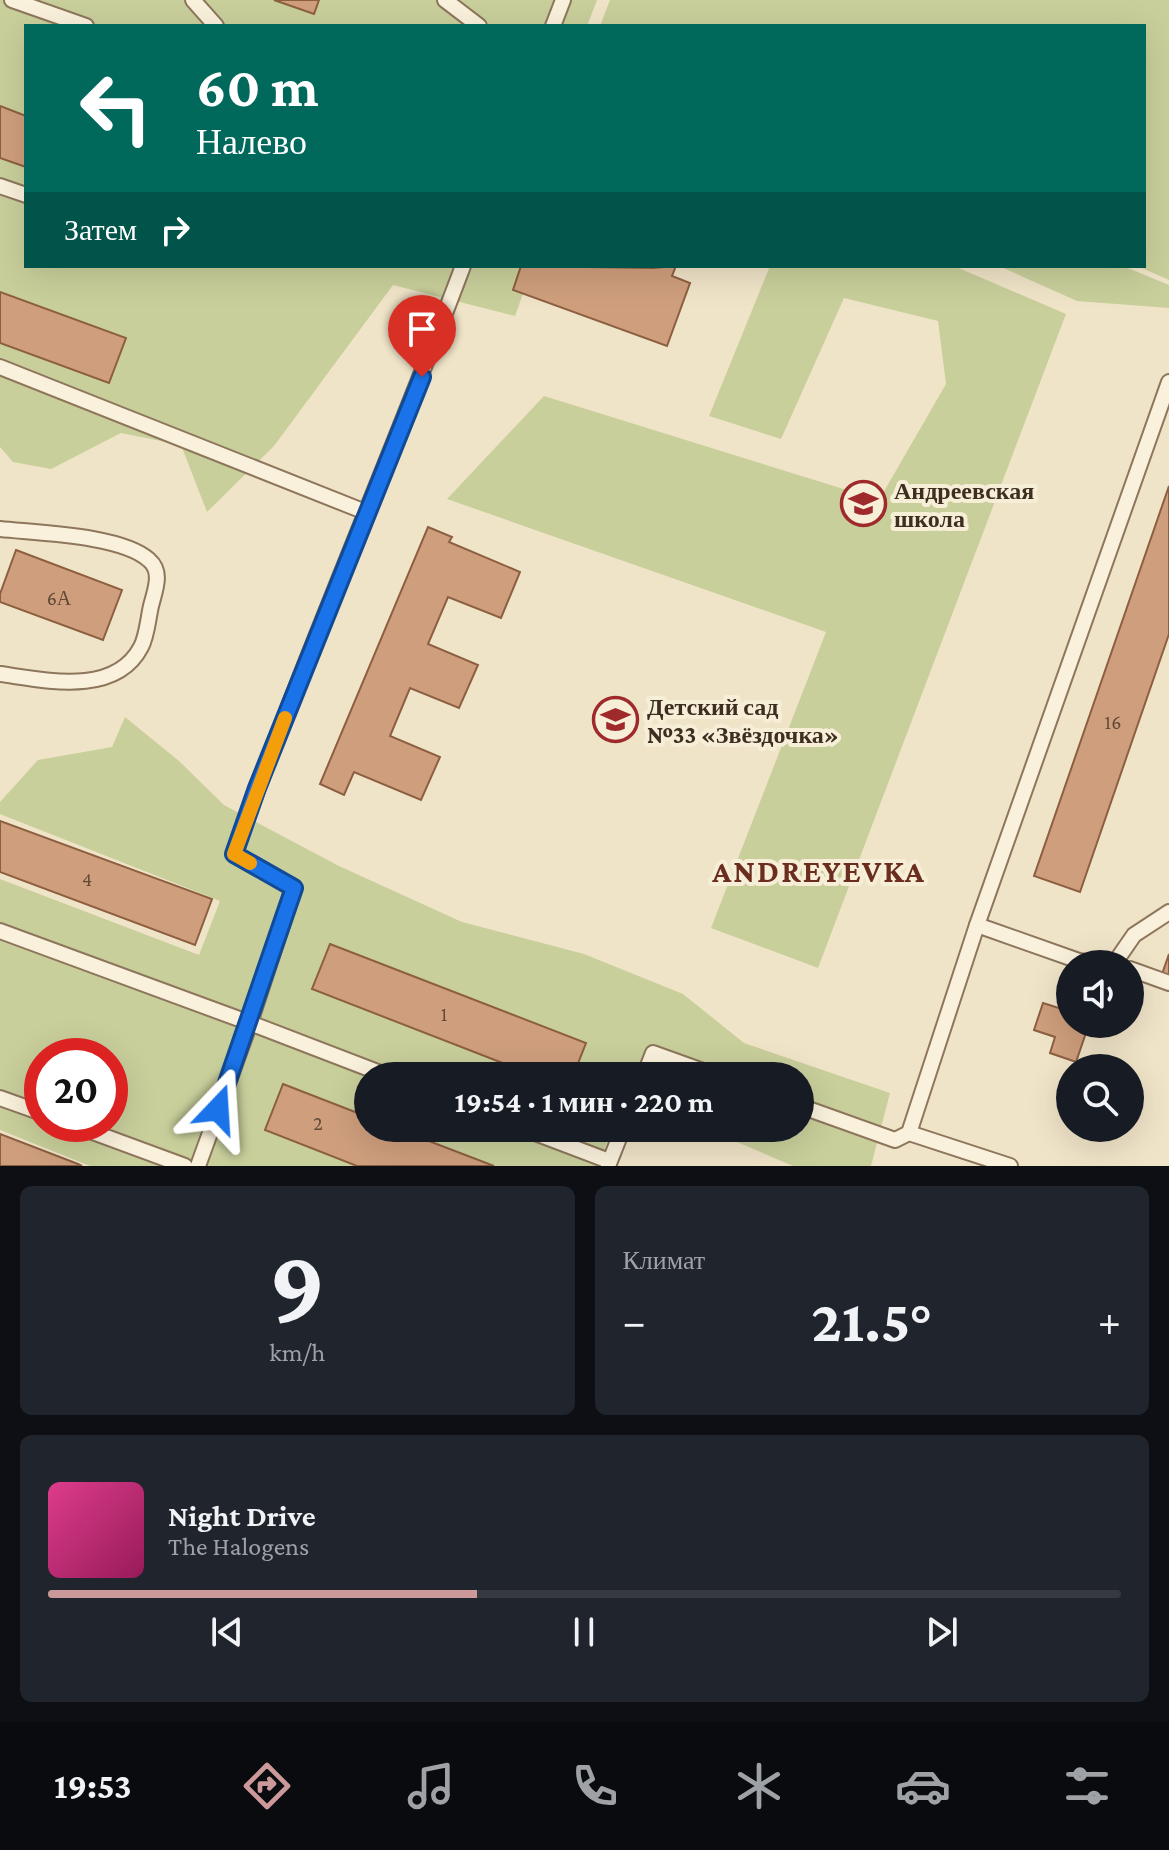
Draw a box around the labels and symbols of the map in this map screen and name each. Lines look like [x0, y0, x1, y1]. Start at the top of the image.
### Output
pin [388, 295, 456, 377]
place label: Андреевская школа [894, 477, 1034, 532]
school or university icon: Андреевская школа [839, 480, 887, 528]
house number: 6А [47, 587, 72, 609]
place label: Детский сад №33 «Звёздочка» [647, 693, 839, 748]
school or university icon: Детский сад №33 «Звёздочка» [592, 696, 640, 744]
house number: 16 [1105, 711, 1121, 733]
district label: ANDREYEVKA [711, 853, 926, 889]
house number: 4 [82, 868, 92, 890]
house number: 1 [441, 1003, 447, 1025]
speed limit sign: 20 [24, 1038, 128, 1142]
position arrow [176, 1067, 260, 1151]
house number: 2 [313, 1112, 323, 1134]

